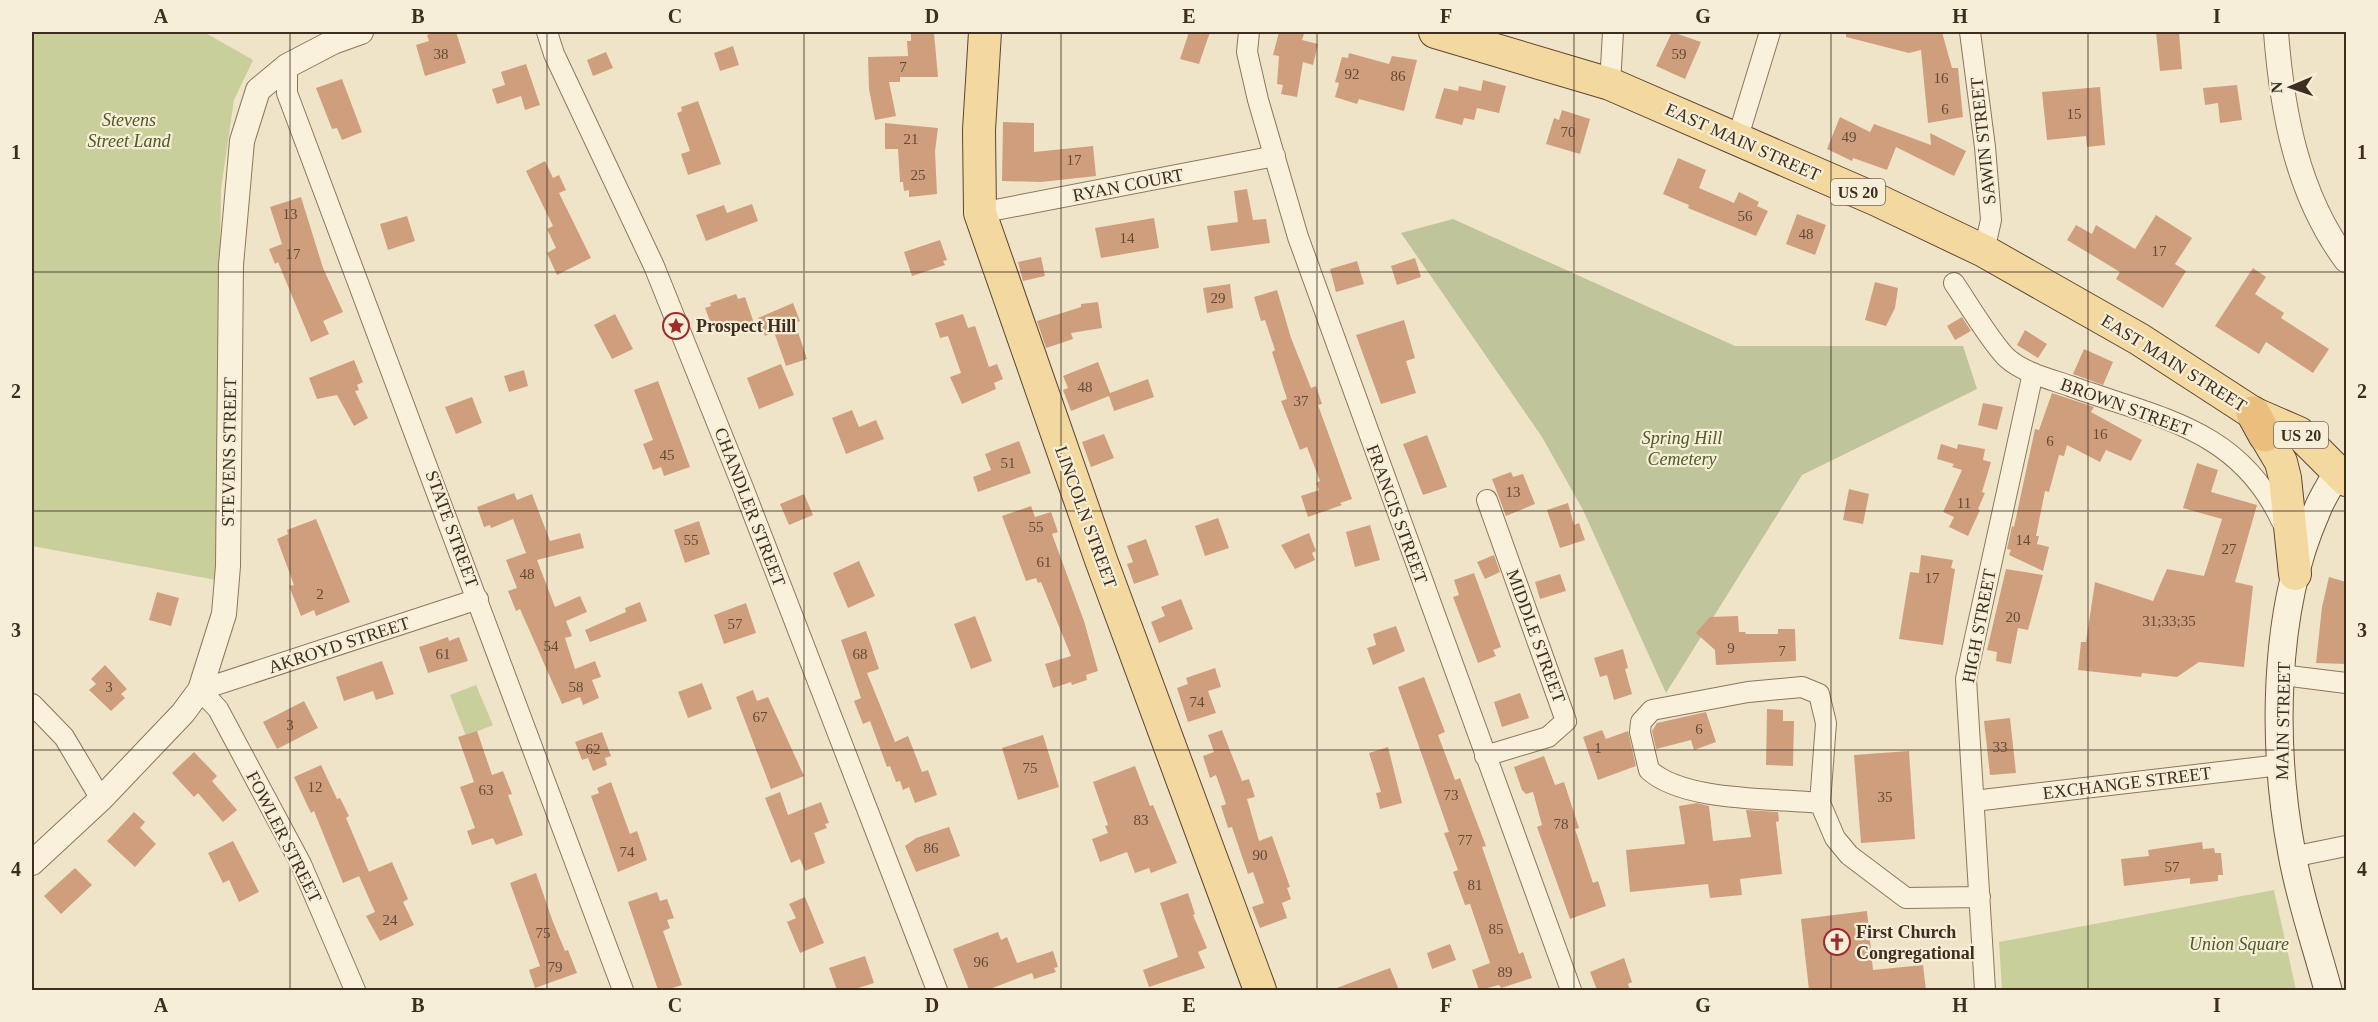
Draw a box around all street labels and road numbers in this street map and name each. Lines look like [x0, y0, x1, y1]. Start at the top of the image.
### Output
street label: SAWIN STREET [1966, 76, 2000, 206]
street label: EAST MAIN STREET [1662, 99, 1824, 185]
street label: RYAN COURT [1071, 164, 1185, 206]
road number: US 20 [1831, 179, 1885, 205]
street label: EAST MAIN STREET [2098, 310, 2250, 416]
street label: BROWN STREET [2058, 374, 2194, 440]
street label: STEVENS STREET [218, 377, 240, 527]
road number: US 20 [2274, 422, 2328, 448]
street label: CHANDLER STREET [710, 425, 790, 589]
street label: FRANCIS STREET [1363, 442, 1431, 586]
street label: LINCOLN STREET [1051, 443, 1121, 591]
street label: STATE STREET [422, 468, 482, 590]
street label: MIDDLE STREET [1503, 567, 1569, 705]
street label: HIGH STREET [1958, 567, 2000, 685]
street label: AKROYD STREET [266, 613, 412, 677]
street label: MAIN STREET [2272, 662, 2294, 780]
street label: EXCHANGE STREET [2042, 763, 2212, 803]
street label: FOWLER STREET [242, 768, 326, 906]

